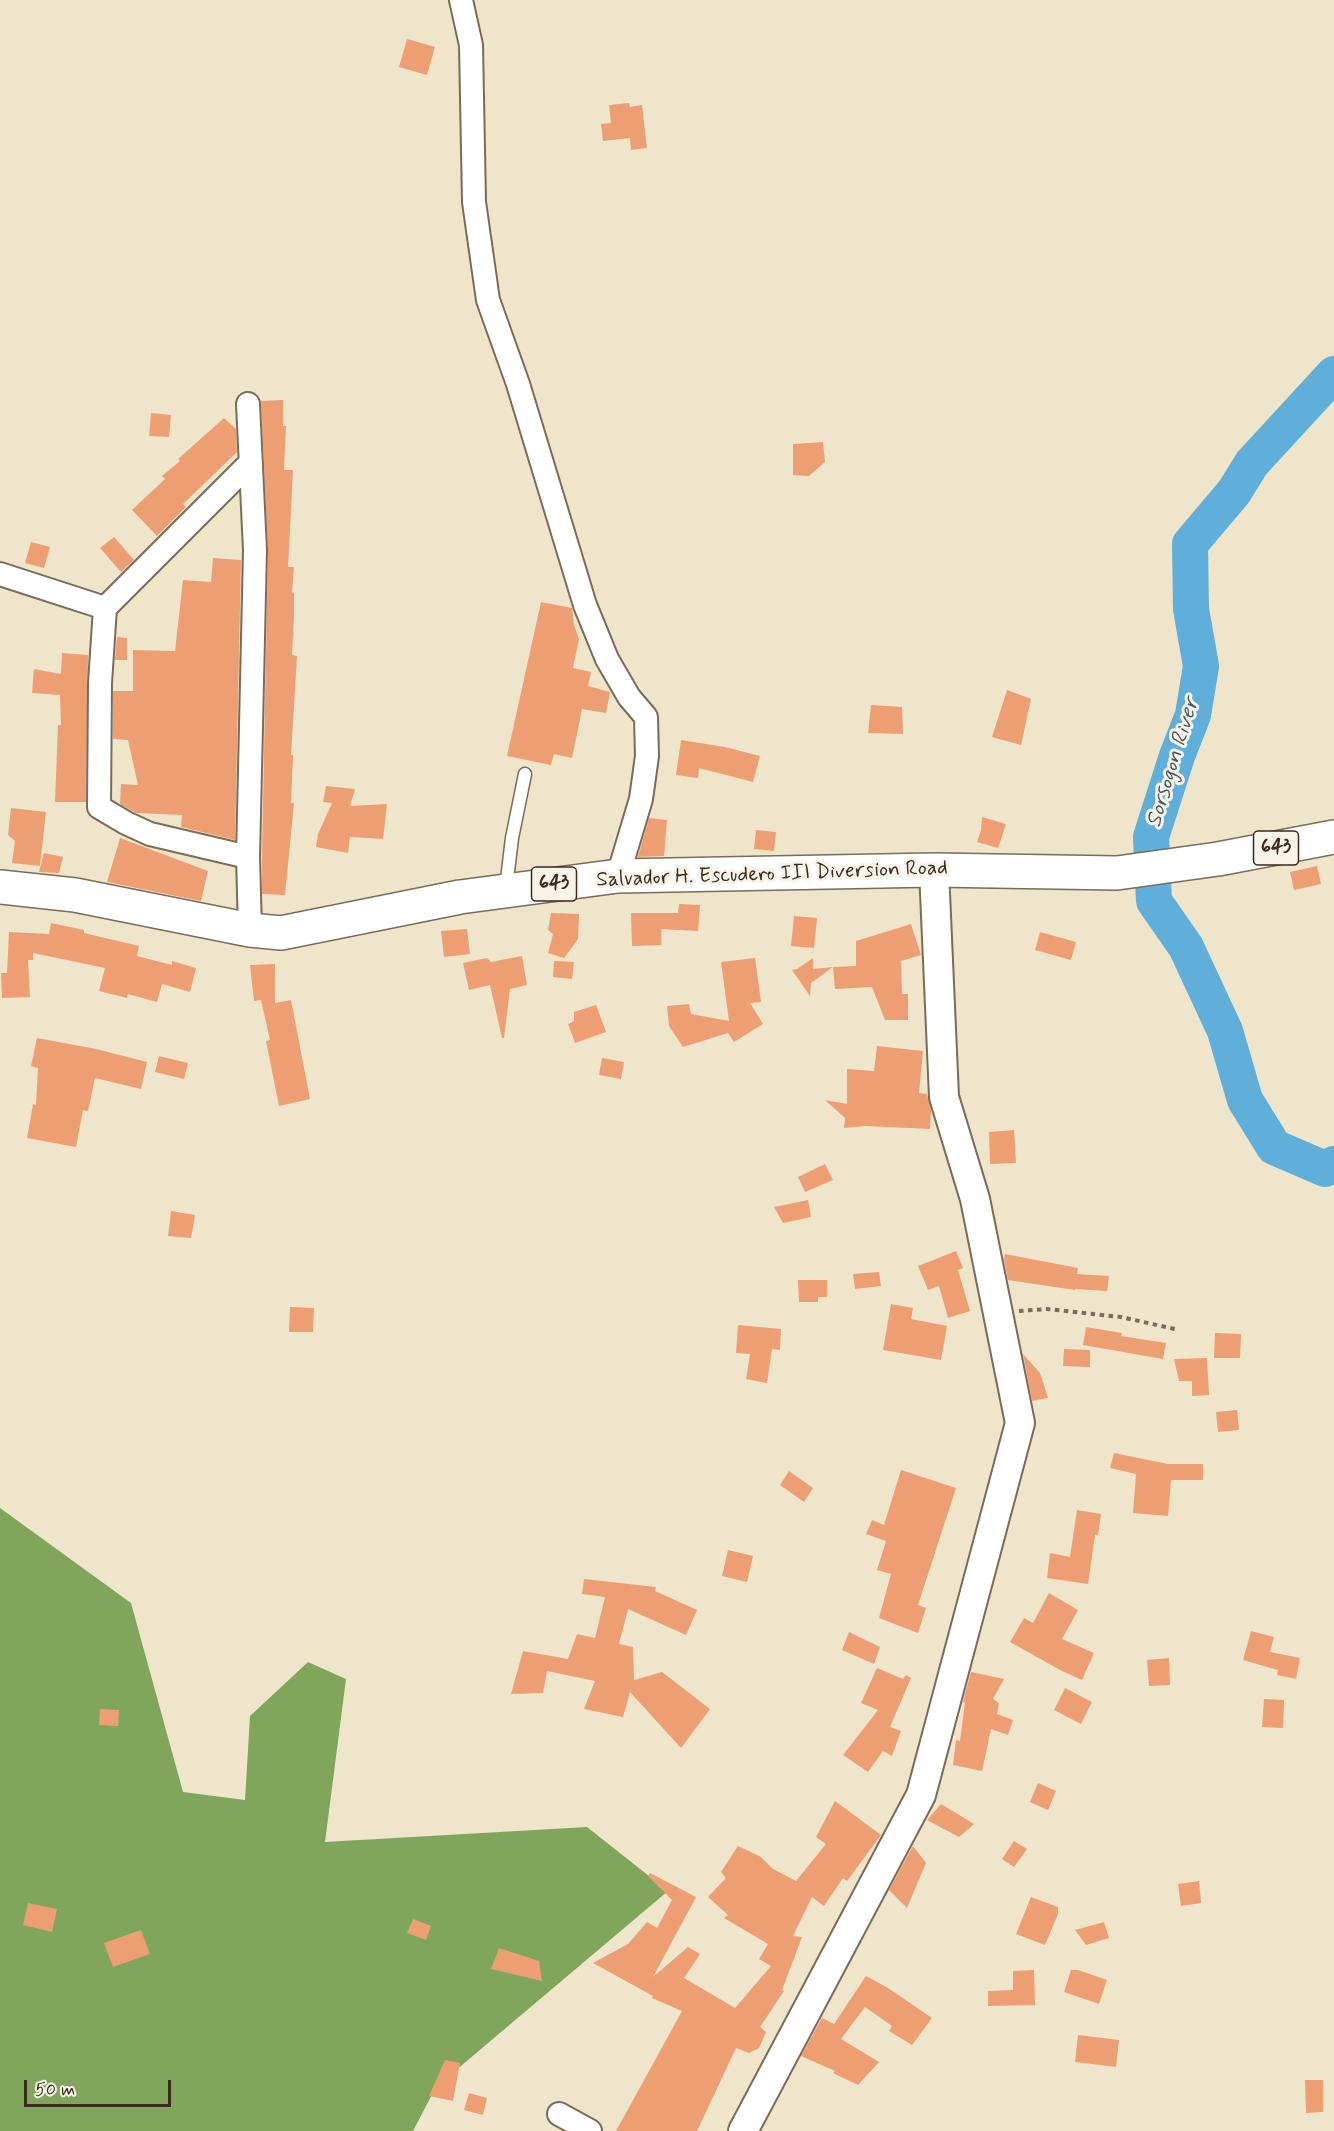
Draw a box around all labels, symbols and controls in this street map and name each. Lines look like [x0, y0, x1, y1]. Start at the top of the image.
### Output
water label: Sorsogon River [1142, 695, 1206, 831]
road number: 643 [1254, 831, 1298, 865]
street label: Salvador H. Escudero III Diversion Road [596, 856, 948, 894]
road number: 643 [532, 867, 576, 901]
scale bar [27, 2068, 174, 2106]
text: 50 m [35, 2078, 75, 2102]

